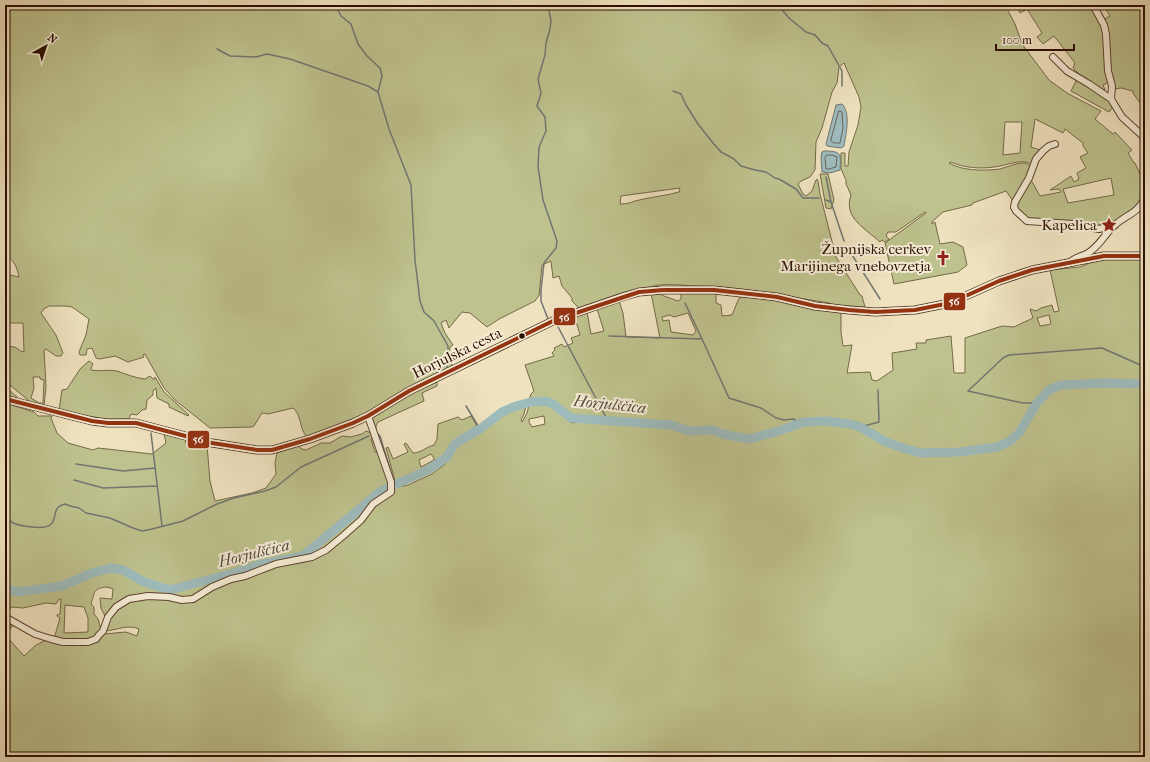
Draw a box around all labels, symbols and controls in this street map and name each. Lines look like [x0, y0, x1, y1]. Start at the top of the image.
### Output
north arrow [26, 26, 66, 66]
scale bar [996, 26, 1074, 52]
text: N [45, 31, 60, 47]
text: 100 m [1002, 33, 1032, 47]
place label: Kapelica [1041, 216, 1098, 234]
place icon: Kapelica [1100, 216, 1118, 234]
place label: Župnijska cerkev Marijinega vnebovzetja [781, 240, 932, 275]
church icon: Župnijska cerkev Marijinega vnebovzetja [934, 249, 952, 267]
line badge: 56 [943, 292, 966, 311]
text: 56 [949, 295, 960, 308]
line badge: 56 [553, 307, 576, 326]
text: 56 [559, 311, 570, 324]
street label: Horjulska cesta [409, 323, 506, 382]
unlabelled marker [517, 331, 527, 341]
water label: Horjulščica [572, 391, 647, 417]
line badge: 56 [187, 430, 210, 449]
text: 56 [193, 433, 204, 446]
water label: Horjulščica [216, 535, 292, 571]

